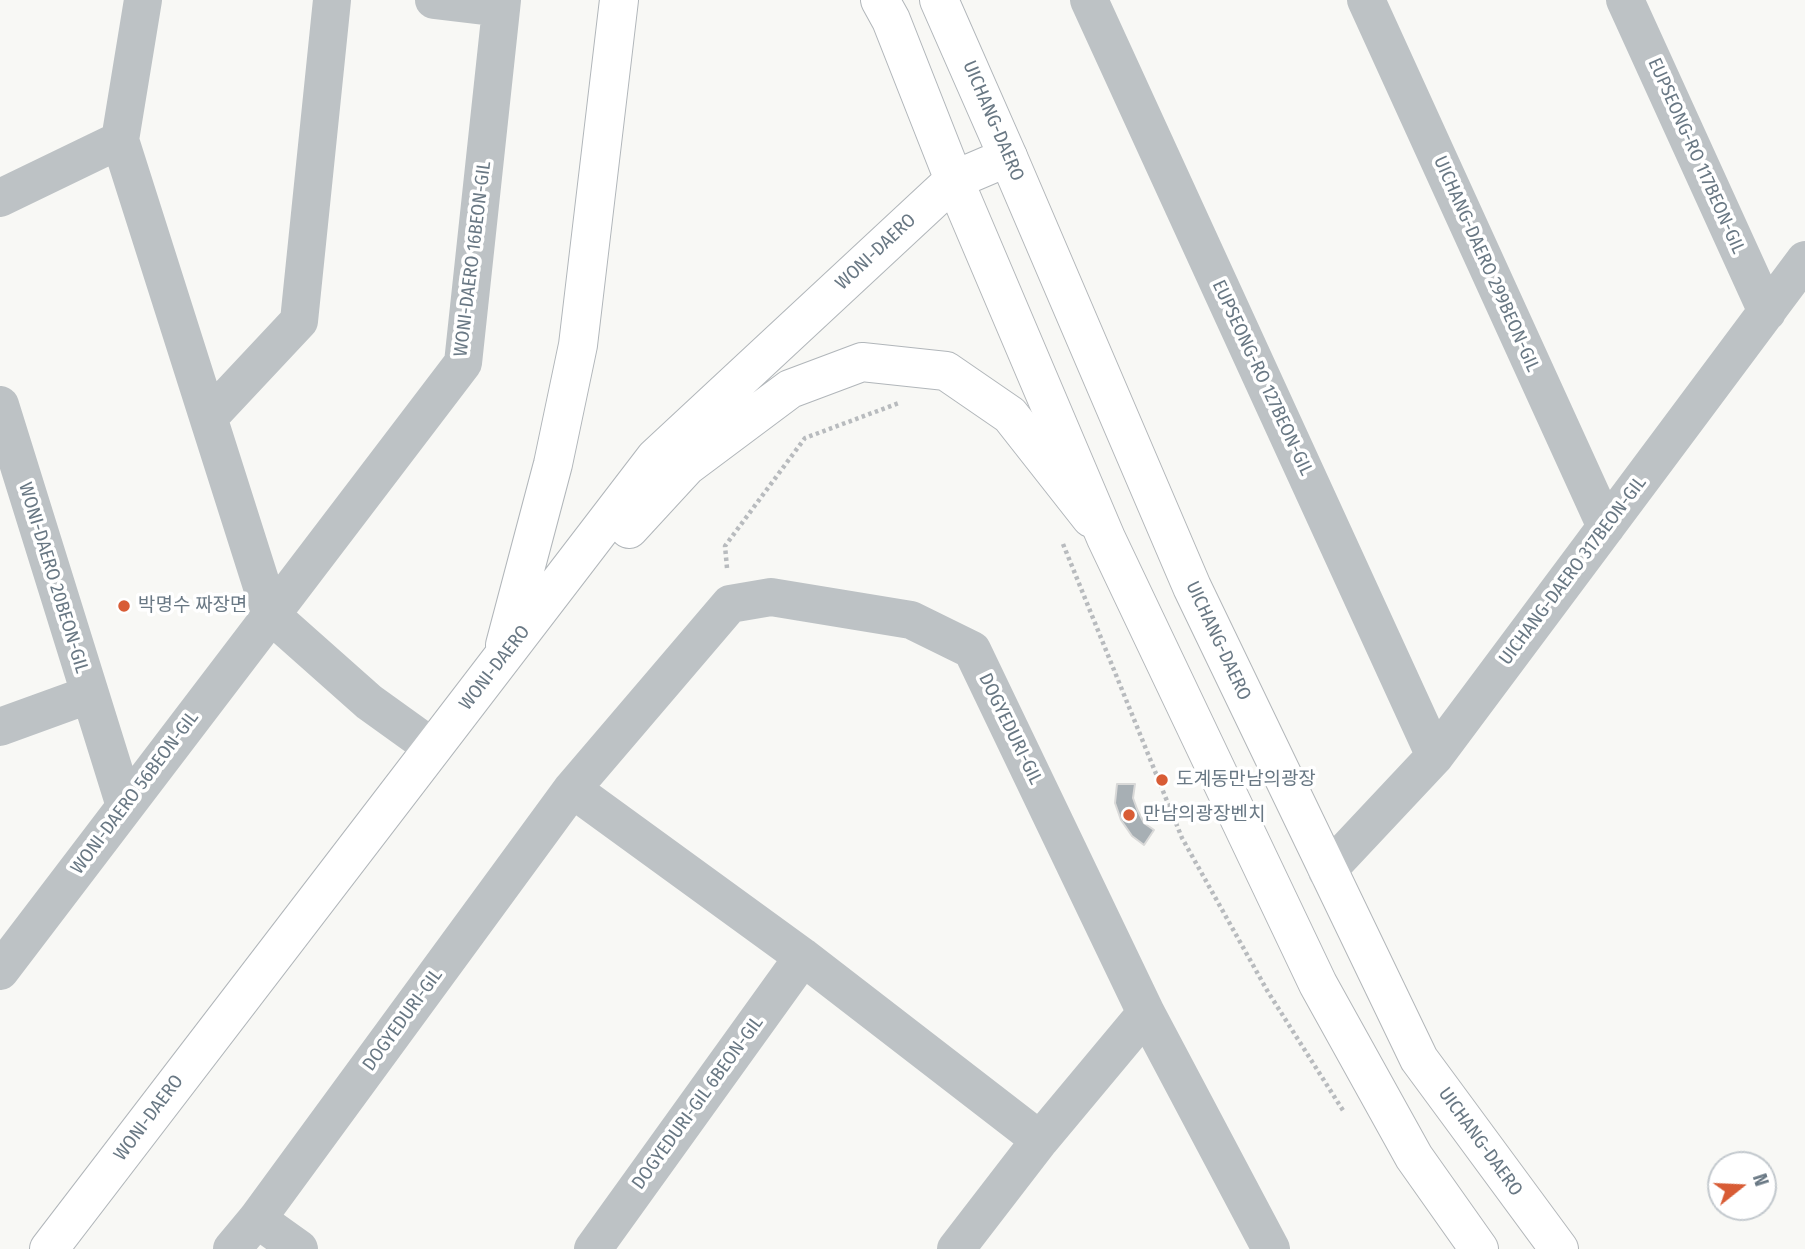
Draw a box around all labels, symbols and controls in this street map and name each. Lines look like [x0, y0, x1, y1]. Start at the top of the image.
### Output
street label: EUPSEONG-RO 117BEON-GIL [1643, 55, 1749, 257]
street label: UICHANG-DAERO [957, 57, 1029, 185]
street label: UICHANG-DAERO 299BEON-GIL [1428, 153, 1544, 375]
street label: WONI-DAERO 16BEON-GIL [450, 160, 496, 358]
street label: WONI-DAERO [831, 209, 921, 295]
street label: EUPSEONG-RO 127BEON-GIL [1207, 277, 1317, 479]
street label: UICHANG-DAERO 317BEON-GIL [1495, 472, 1651, 670]
street label: WONI-DAERO 20BEON-GIL [13, 480, 93, 676]
street label: UICHANG-DAERO [1180, 578, 1256, 704]
place label: 박명수 짜장면 [138, 595, 247, 617]
marker: 박명수 짜장면 [116, 598, 132, 614]
street label: WONI-DAERO [455, 621, 535, 715]
street label: DOGYEDURI-GIL [973, 670, 1047, 788]
street label: WONI-DAERO 56BEON-GIL [66, 707, 204, 879]
place label: 도계동만남의광장 [1176, 769, 1316, 791]
marker: 도계동만남의광장 [1154, 772, 1170, 788]
place label: 만남의광장벤치 [1143, 804, 1265, 826]
marker: 만남의광장벤치 [1121, 807, 1137, 823]
street label: DOGYEDURI-GIL [358, 965, 448, 1075]
street label: DOGYEDURI-GIL 6BEON-GIL [628, 1012, 768, 1194]
street label: WONI-DAERO [109, 1071, 189, 1165]
street label: UICHANG-DAERO [1433, 1083, 1527, 1201]
north arrow [1707, 1151, 1777, 1221]
text: N [1748, 1171, 1773, 1189]

